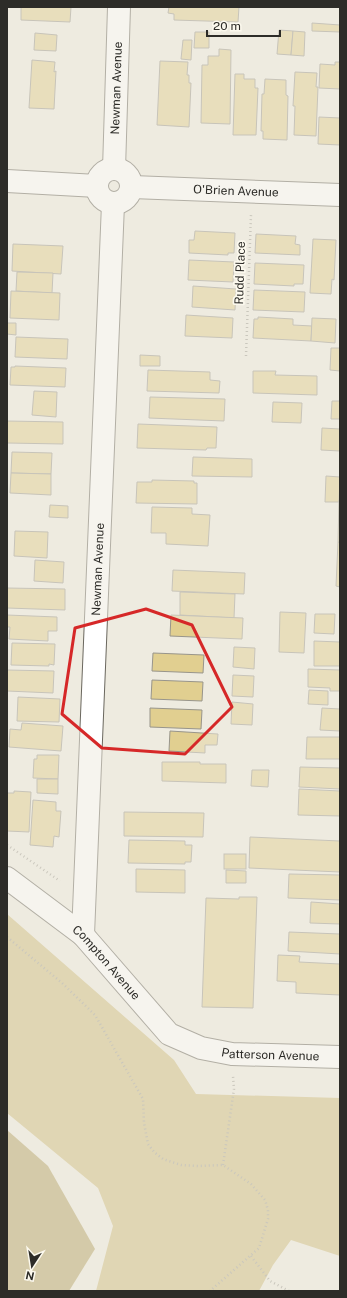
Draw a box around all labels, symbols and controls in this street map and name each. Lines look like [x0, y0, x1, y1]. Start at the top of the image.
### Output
scale bar [207, 12, 280, 38]
text: 20 m [213, 19, 241, 33]
street label: Newman Avenue [108, 41, 125, 135]
street label: O'Brien Avenue [193, 182, 279, 200]
street label: Rudd Place [232, 241, 248, 305]
street label: Newman Avenue [89, 522, 107, 616]
street label: Compton Avenue [70, 923, 143, 1003]
street label: Patterson Avenue [220, 1045, 320, 1063]
north arrow [12, 1246, 52, 1286]
text: N [24, 1269, 35, 1283]

